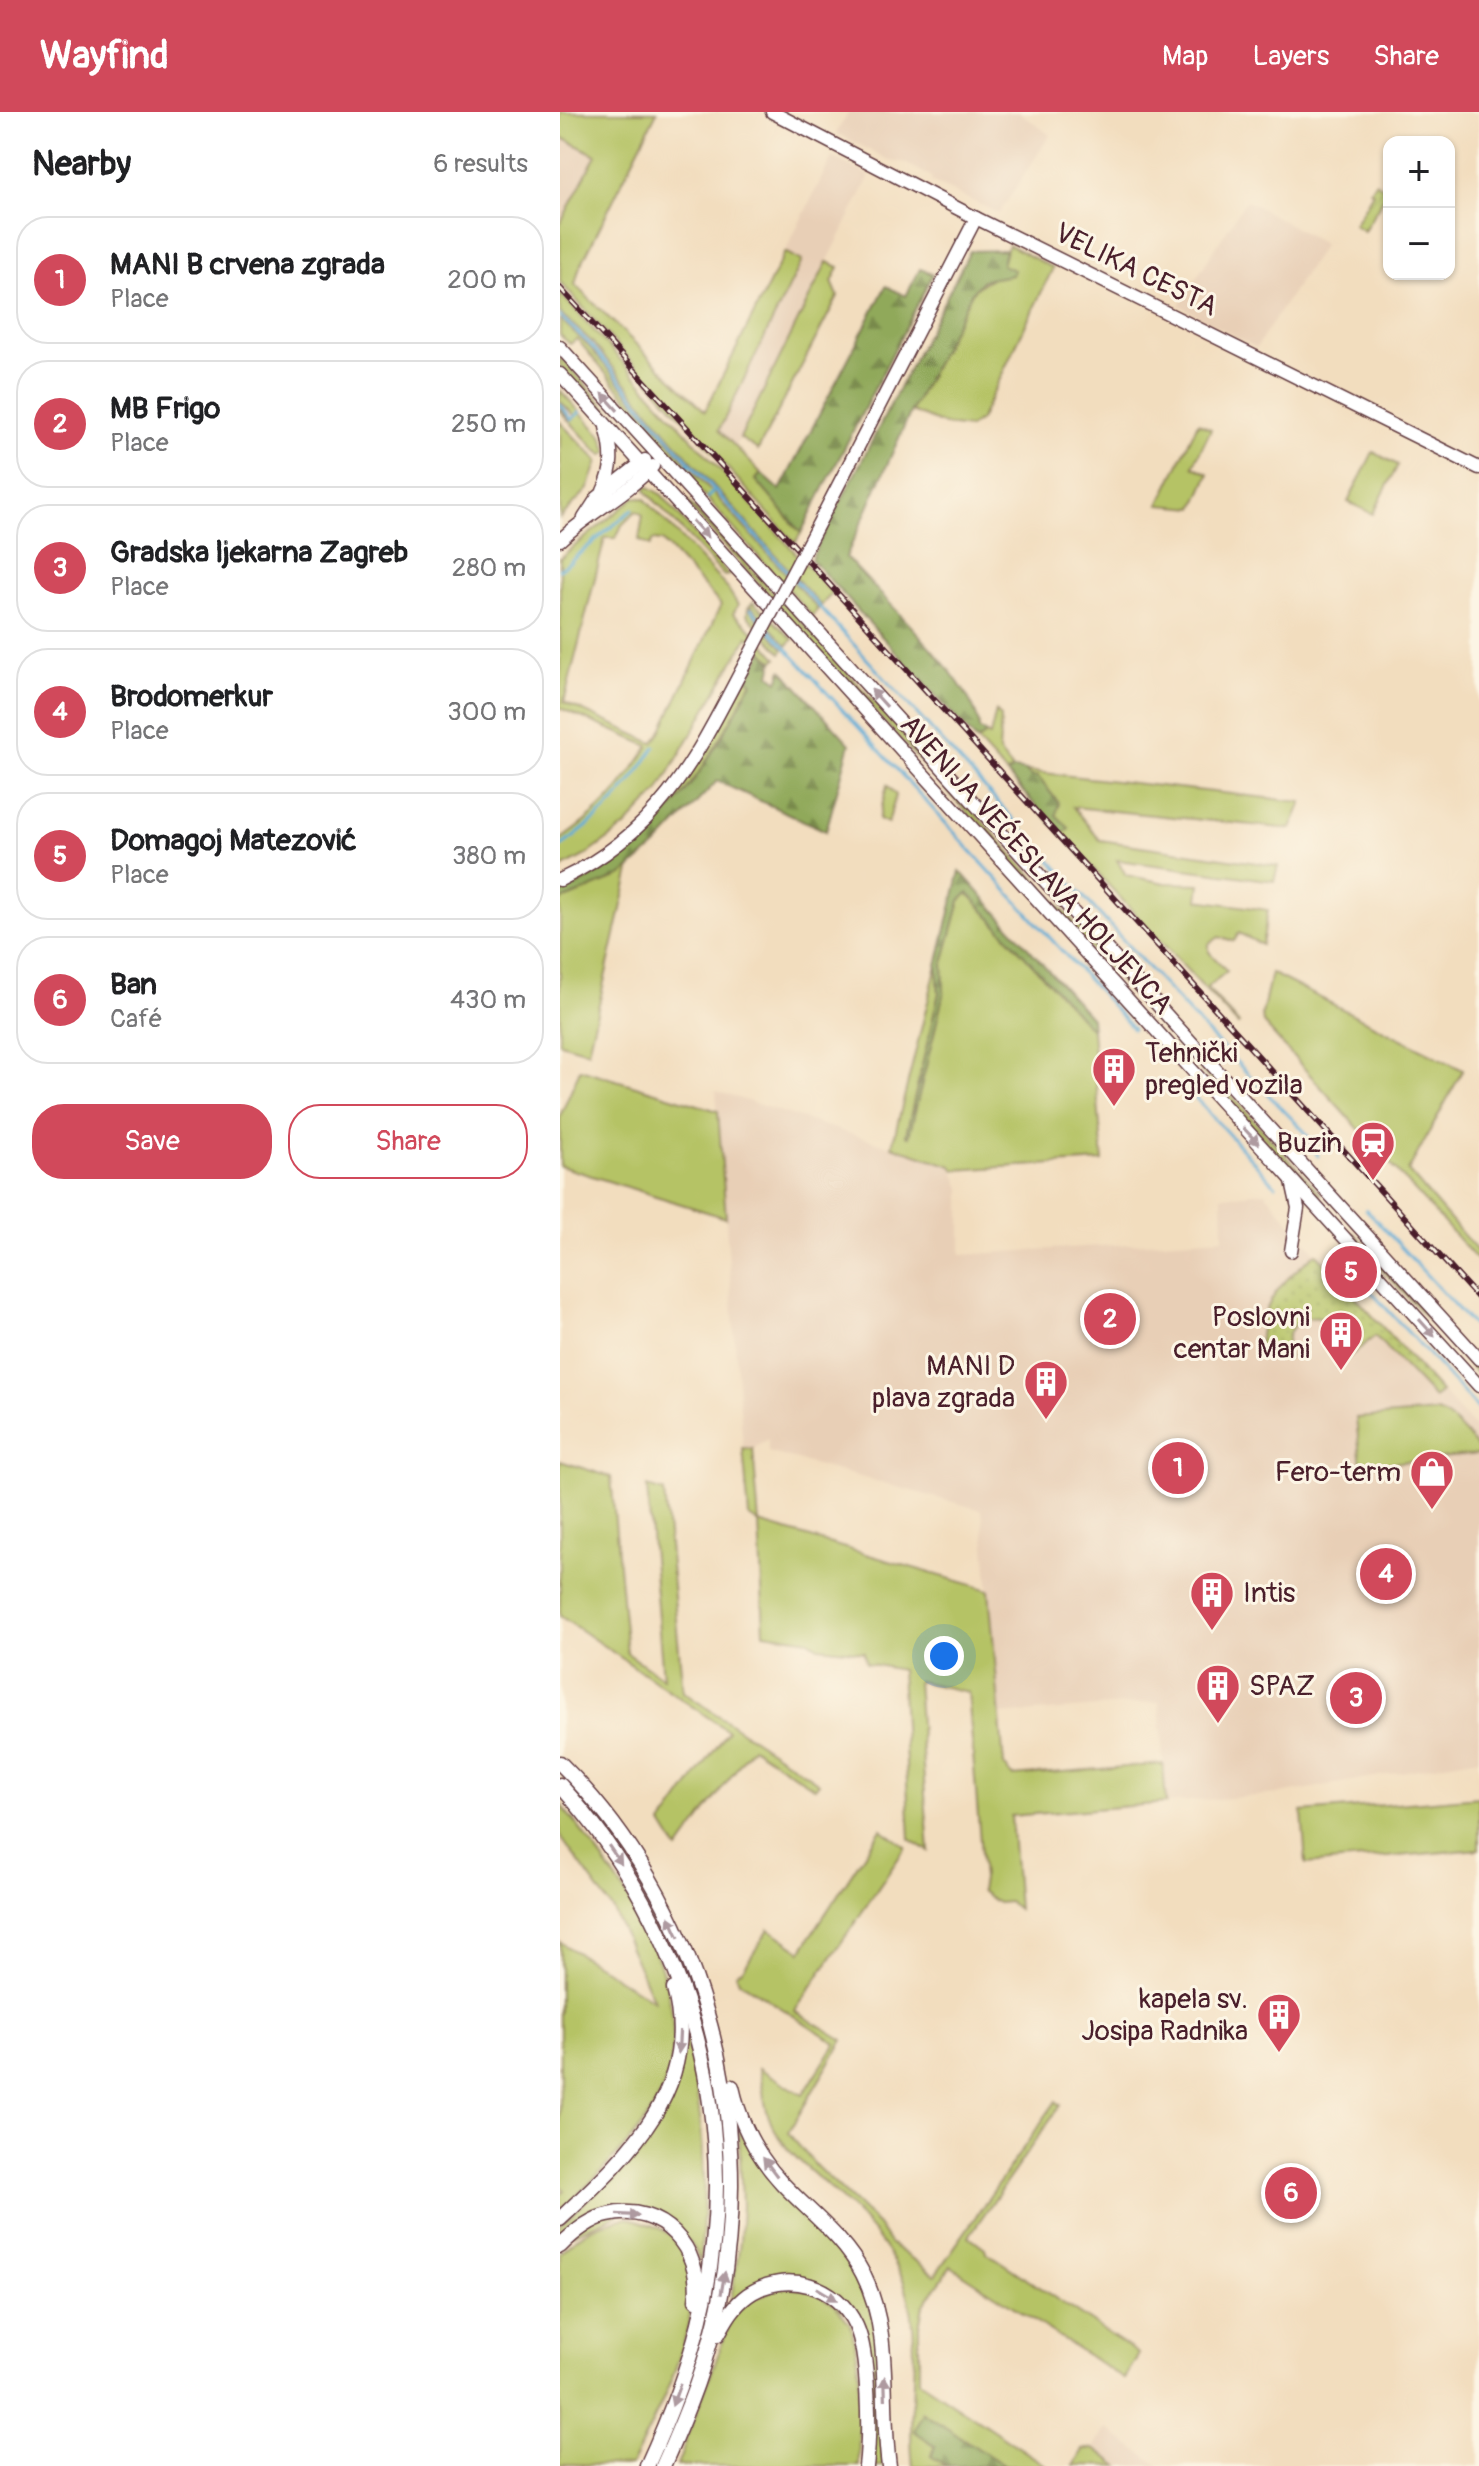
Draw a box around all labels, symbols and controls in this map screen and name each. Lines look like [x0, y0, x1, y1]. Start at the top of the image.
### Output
text: Wayfind [40, 32, 169, 80]
text: Map [1162, 39, 1208, 74]
text: Layers [1252, 39, 1329, 74]
text: Share [1373, 39, 1439, 74]
map controls [1383, 136, 1455, 280]
button: + [1383, 136, 1455, 208]
text: Nearby [32, 143, 131, 186]
text: 6 results [433, 148, 528, 180]
button: − [1383, 208, 1455, 280]
street label: VELIKA CESTA [1049, 215, 1223, 325]
text: MANI B crvena zgrada [110, 246, 385, 283]
text: 1 [55, 264, 65, 296]
text: 200 m [447, 264, 526, 296]
text: Place [110, 283, 169, 315]
text: MB Frigo [110, 390, 220, 427]
one-way arrow [601, 393, 619, 412]
text: 2 [53, 408, 67, 440]
text: 250 m [451, 408, 526, 440]
text: Place [110, 427, 169, 459]
one-way arrow [691, 520, 709, 539]
text: Gradska ljekarna Zagreb [110, 534, 408, 571]
text: 3 [53, 552, 67, 584]
text: 280 m [452, 552, 526, 584]
text: Place [110, 571, 169, 603]
text: Brodomerkur [110, 678, 273, 715]
one-way arrow [871, 689, 889, 708]
text: 4 [52, 696, 68, 728]
text: 300 m [447, 696, 526, 728]
street label: AVENIJA VEĆESLAVA HOLJEVCA [892, 708, 1180, 1022]
text: Place [110, 715, 169, 747]
text: Domagoj Matezović [110, 822, 357, 859]
text: 5 [53, 840, 67, 872]
text: 380 m [452, 840, 526, 872]
text: Place [110, 859, 169, 891]
text: Ban [110, 966, 157, 1003]
text: 6 [52, 984, 68, 1016]
text: 430 m [450, 984, 526, 1016]
text: Café [110, 1003, 163, 1035]
place label: Tehnički pregled vozila [1145, 1036, 1303, 1103]
building icon: Tehnički pregled vozila [1090, 1045, 1138, 1108]
button: Save [32, 1104, 272, 1179]
button: Share [288, 1104, 528, 1179]
station icon: Buzin [1349, 1119, 1397, 1182]
place label: Buzin [1277, 1126, 1342, 1161]
one-way arrow [1242, 1127, 1260, 1146]
pin: 5 [1325, 1242, 1377, 1302]
pin: 2 [1084, 1289, 1136, 1349]
place label: Poslovni centar Mani [1173, 1300, 1310, 1367]
building icon: Poslovni centar Mani [1317, 1309, 1365, 1372]
one-way arrow [1417, 1319, 1435, 1338]
place label: MANI D plava zgrada [872, 1349, 1015, 1416]
building icon: MANI D plava zgrada [1022, 1358, 1070, 1421]
pin: 1 [1152, 1438, 1204, 1498]
shop icon: Fero-term [1408, 1448, 1456, 1511]
place label: Fero-term [1275, 1455, 1401, 1490]
pin: 4 [1360, 1544, 1412, 1604]
building icon: Intis [1188, 1569, 1236, 1632]
place label: Intis [1243, 1576, 1296, 1611]
your location [924, 1636, 964, 1676]
building icon: SPAZ [1194, 1662, 1242, 1725]
pin: 3 [1330, 1668, 1382, 1728]
place label: SPAZ [1249, 1669, 1315, 1704]
one-way arrow [607, 1845, 622, 1866]
one-way arrow [667, 1915, 681, 1938]
place label: kapela sv. Josipa Radnika [1081, 1982, 1248, 2049]
building icon: kapela sv. Josipa Radnika [1255, 1991, 1303, 2054]
one-way arrow [672, 2030, 685, 2055]
one-way arrow [762, 2157, 778, 2177]
pin: 6 [1265, 2163, 1317, 2223]
one-way arrow [616, 2208, 641, 2221]
one-way arrow [718, 2270, 730, 2295]
one-way arrow [816, 2287, 838, 2301]
one-way arrow [878, 2375, 891, 2400]
one-way arrow [669, 2383, 682, 2407]

